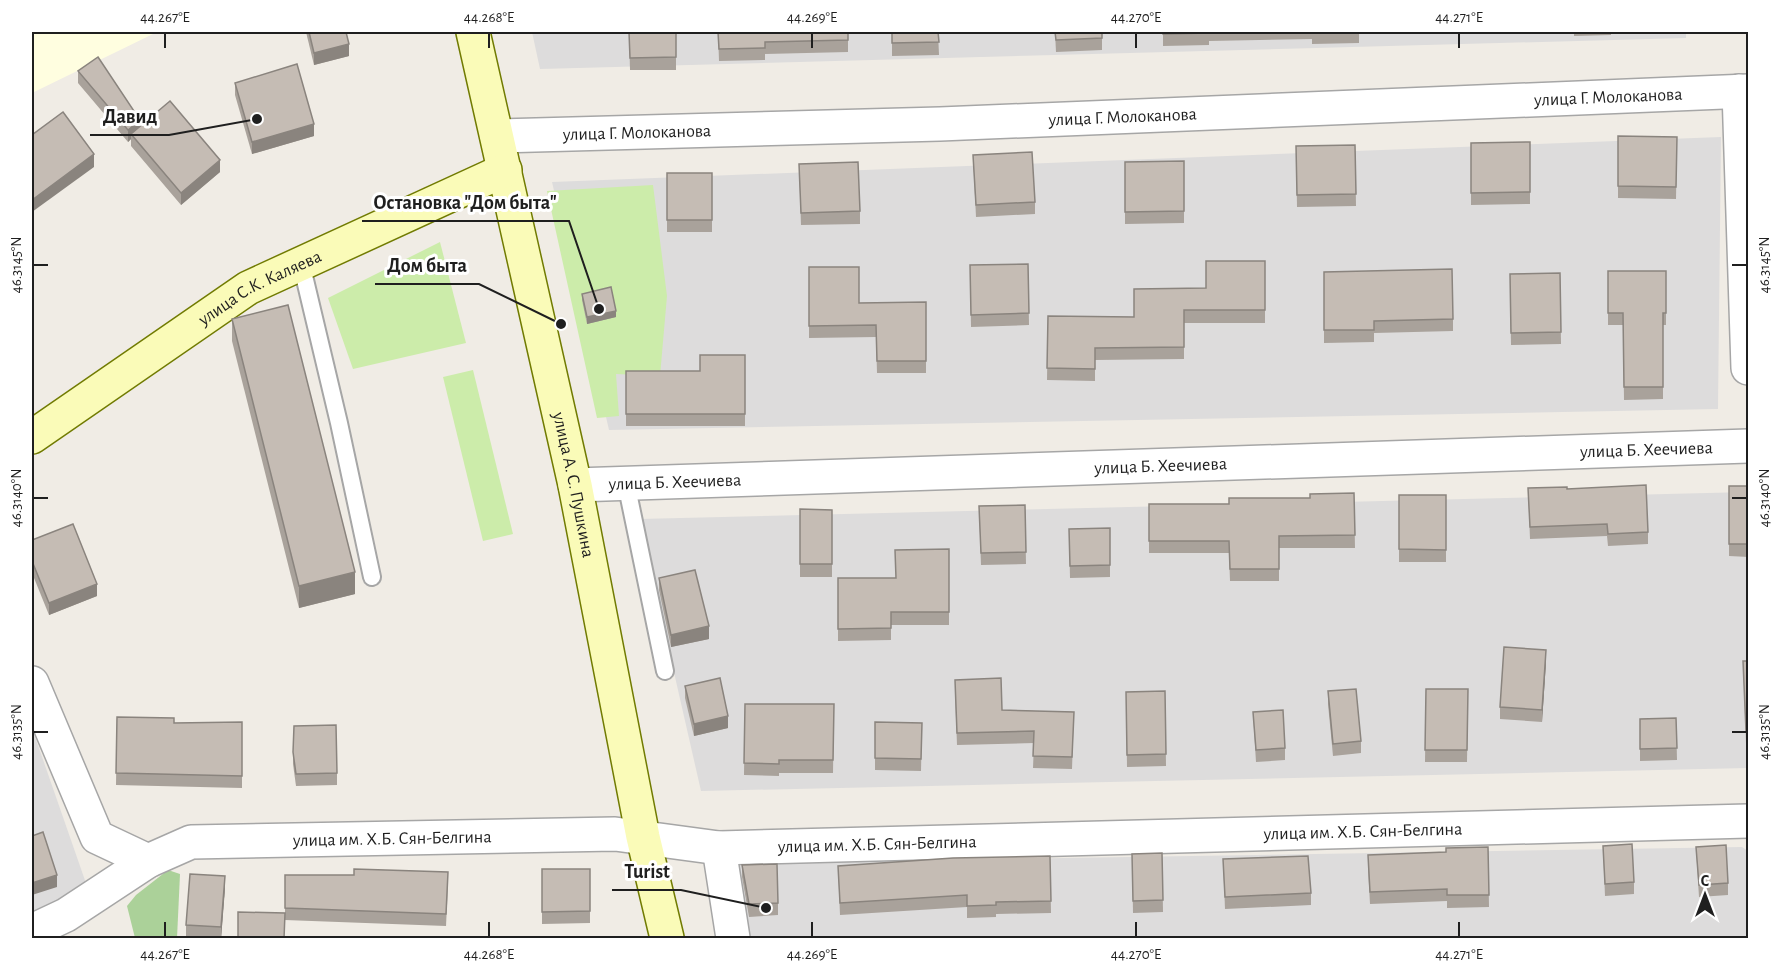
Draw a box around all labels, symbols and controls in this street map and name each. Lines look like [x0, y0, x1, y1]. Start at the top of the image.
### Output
text: 44.267°E [140, 10, 190, 25]
text: 44.268°E [464, 10, 514, 25]
text: 44.269°E [787, 10, 837, 25]
text: 44.270°E [1111, 10, 1161, 25]
text: 44.271°E [1435, 10, 1483, 25]
street label: улица Г. Молоканова [1533, 86, 1683, 110]
callout: Давид [90, 97, 169, 135]
street label: улица Г. Молоканова [1047, 106, 1197, 130]
text: Давид [103, 107, 158, 127]
street label: улица Г. Молоканова [562, 122, 711, 144]
callout: Остановка "Дом быта" [362, 183, 569, 221]
text: Остановка "Дом быта" [373, 193, 557, 213]
text: 46.3145°N [9, 236, 24, 294]
text: 46.3145°N [1757, 236, 1772, 294]
callout: Дом быта [375, 246, 479, 284]
street label: улица С.К. Каляева [195, 248, 324, 330]
text: Дом быта [387, 256, 468, 276]
street label: улица А. С. Пушкина [549, 410, 597, 559]
street label: улица Б. Хеечиева [1579, 439, 1713, 462]
street label: улица Б. Хеечиева [1093, 455, 1227, 478]
text: 46.3140°N [9, 469, 24, 527]
text: 46.3140°N [1757, 469, 1772, 527]
street label: улица Б. Хеечиева [607, 471, 742, 494]
text: 46.3135°N [9, 704, 24, 760]
text: 46.3135°N [1757, 704, 1772, 760]
street label: улица им. Х.Б. Сян-Белгина [1262, 820, 1463, 844]
street label: улица им. Х.Б. Сян-Белгина [292, 828, 492, 850]
street label: улица им. Х.Б. Сян-Белгина [777, 833, 977, 856]
callout: Turist [612, 852, 681, 890]
text: Turist [624, 862, 670, 882]
north arrow [1675, 865, 1735, 925]
text: С [1701, 873, 1710, 889]
text: 44.267°E [140, 947, 190, 962]
text: 44.268°E [464, 947, 514, 962]
text: 44.269°E [787, 947, 837, 962]
text: 44.270°E [1111, 947, 1161, 962]
text: 44.271°E [1435, 947, 1483, 962]

